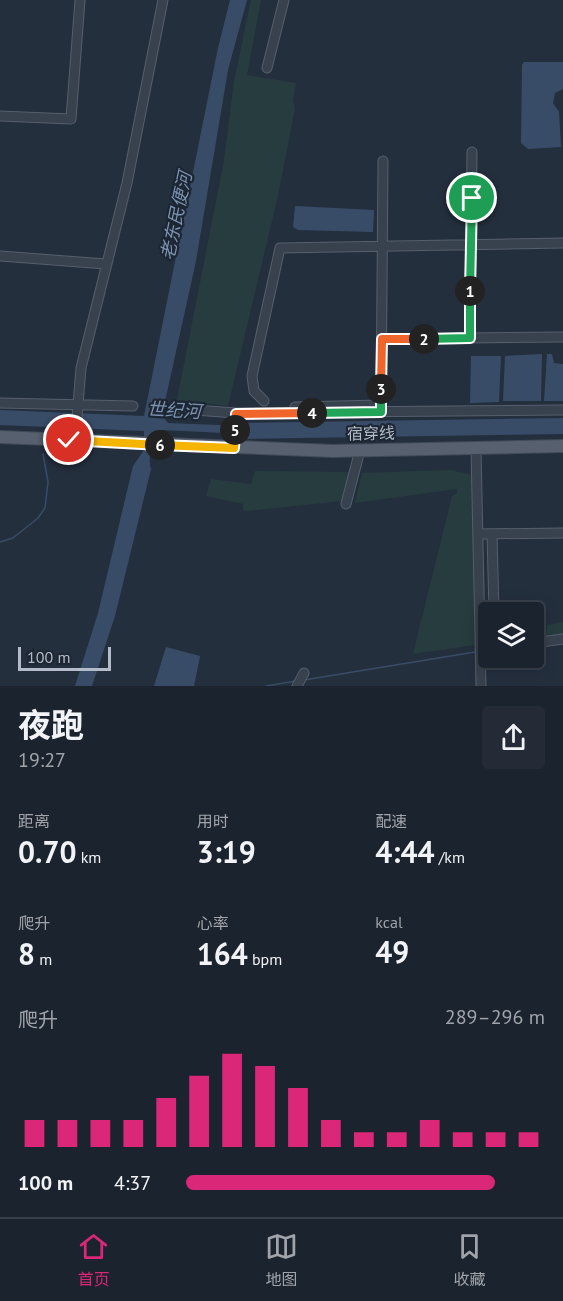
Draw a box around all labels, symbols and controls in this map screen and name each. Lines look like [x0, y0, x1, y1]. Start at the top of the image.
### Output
water label: 老东民便河 [155, 167, 197, 262]
pin [446, 172, 497, 223]
icon: arrive [455, 181, 488, 214]
pin: 1 [455, 276, 485, 306]
text: 1 [465, 281, 475, 301]
pin: 2 [409, 324, 439, 354]
text: 2 [419, 329, 429, 349]
pin: 3 [366, 374, 396, 404]
text: 3 [376, 379, 386, 399]
water label: 世纪河 [146, 397, 205, 423]
pin: 4 [297, 398, 327, 428]
text: 4 [307, 403, 317, 423]
pin [43, 414, 94, 465]
pin: 5 [220, 415, 250, 445]
text: 5 [230, 420, 240, 440]
icon: check [52, 423, 85, 456]
street label: 宿穿线 [347, 423, 395, 443]
pin: 6 [145, 430, 175, 460]
text: 6 [155, 435, 165, 455]
map controls [478, 602, 544, 668]
button: layers [478, 602, 544, 668]
scale bar [18, 644, 111, 672]
text: 100 m [27, 647, 70, 667]
text: 夜跑 [18, 703, 84, 746]
button: share [482, 706, 545, 769]
text: 19:27 [18, 747, 66, 773]
text: 距离 [18, 811, 50, 831]
text: 用时 [197, 811, 229, 831]
text: 配速 [375, 811, 407, 831]
text: 0.70 [18, 832, 76, 871]
text: 3:19 [197, 832, 256, 871]
text: 4:44 [375, 832, 434, 871]
text: km [76, 847, 101, 867]
text: /km [434, 847, 465, 867]
text: kcal [375, 912, 403, 932]
text: 爬升 [18, 913, 50, 933]
text: 心率 [197, 913, 229, 933]
text: 49 [375, 932, 409, 971]
text: 8 [18, 934, 35, 973]
text: 164 [197, 934, 248, 973]
text: m [35, 949, 52, 969]
text: bpm [248, 949, 282, 969]
text: 289–296 m [445, 1004, 545, 1030]
text: 爬升 [18, 1007, 58, 1033]
text: 100 m [18, 1170, 73, 1196]
text: 4:37 [114, 1170, 151, 1196]
tab: 首页 [77, 1230, 110, 1290]
tab: 地图 [265, 1230, 298, 1290]
tab: 收藏 [453, 1230, 486, 1290]

